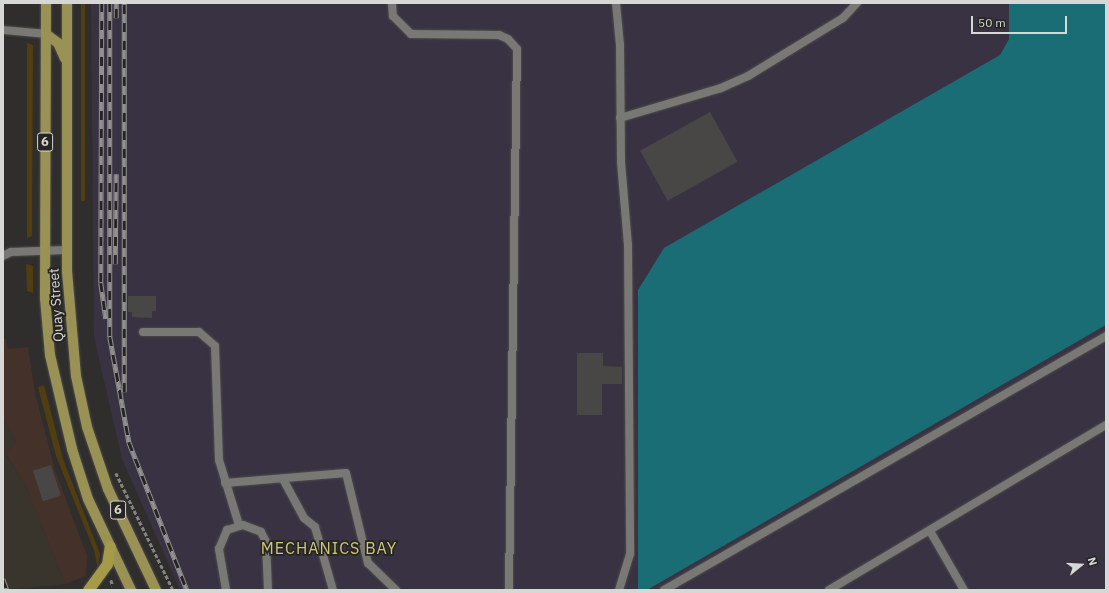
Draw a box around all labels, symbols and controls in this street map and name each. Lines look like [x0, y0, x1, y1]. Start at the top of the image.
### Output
scale bar [973, 8, 1069, 34]
text: 50 m [978, 15, 1006, 30]
road number: 6 [37, 131, 53, 153]
street label: Quay Street [45, 268, 67, 342]
road number: 6 [110, 499, 126, 521]
district label: MECHANICS BAY [261, 538, 397, 558]
north arrow [1061, 545, 1101, 585]
text: N [1085, 555, 1100, 567]

